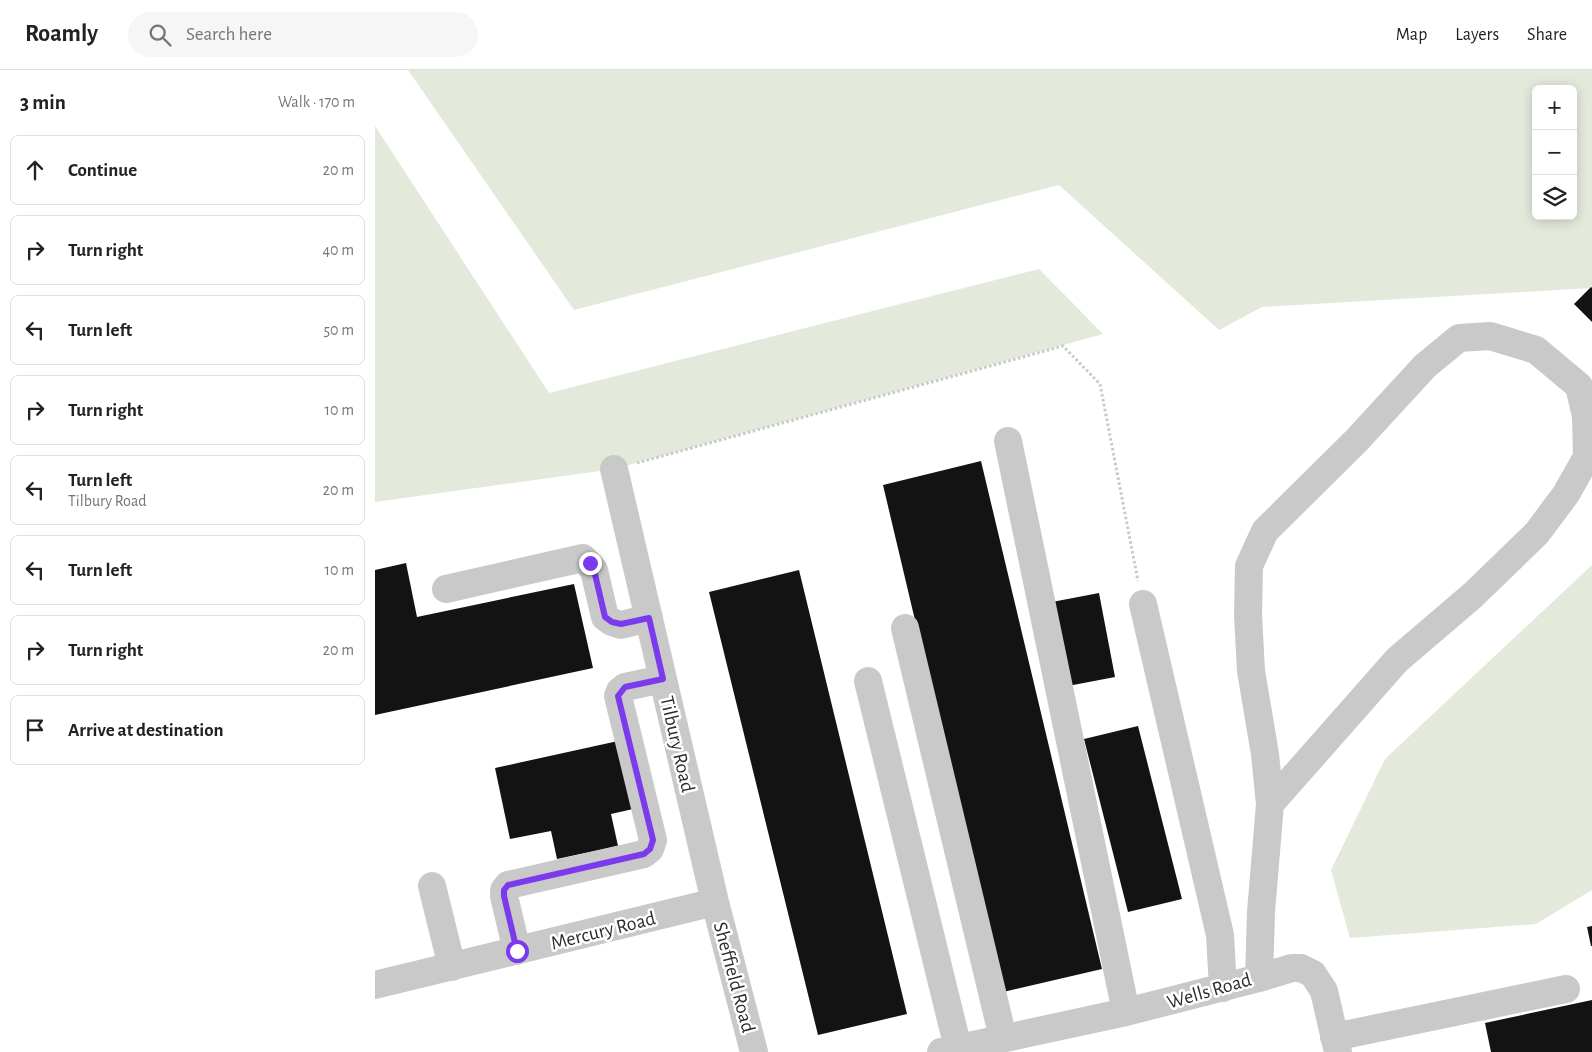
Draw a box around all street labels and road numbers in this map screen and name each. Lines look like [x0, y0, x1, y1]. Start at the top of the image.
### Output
street label: Tilbury Road [656, 694, 698, 794]
street label: Mercury Road [549, 908, 658, 954]
street label: Sheffield Road [710, 920, 758, 1035]
street label: Wells Road [1165, 969, 1254, 1013]

